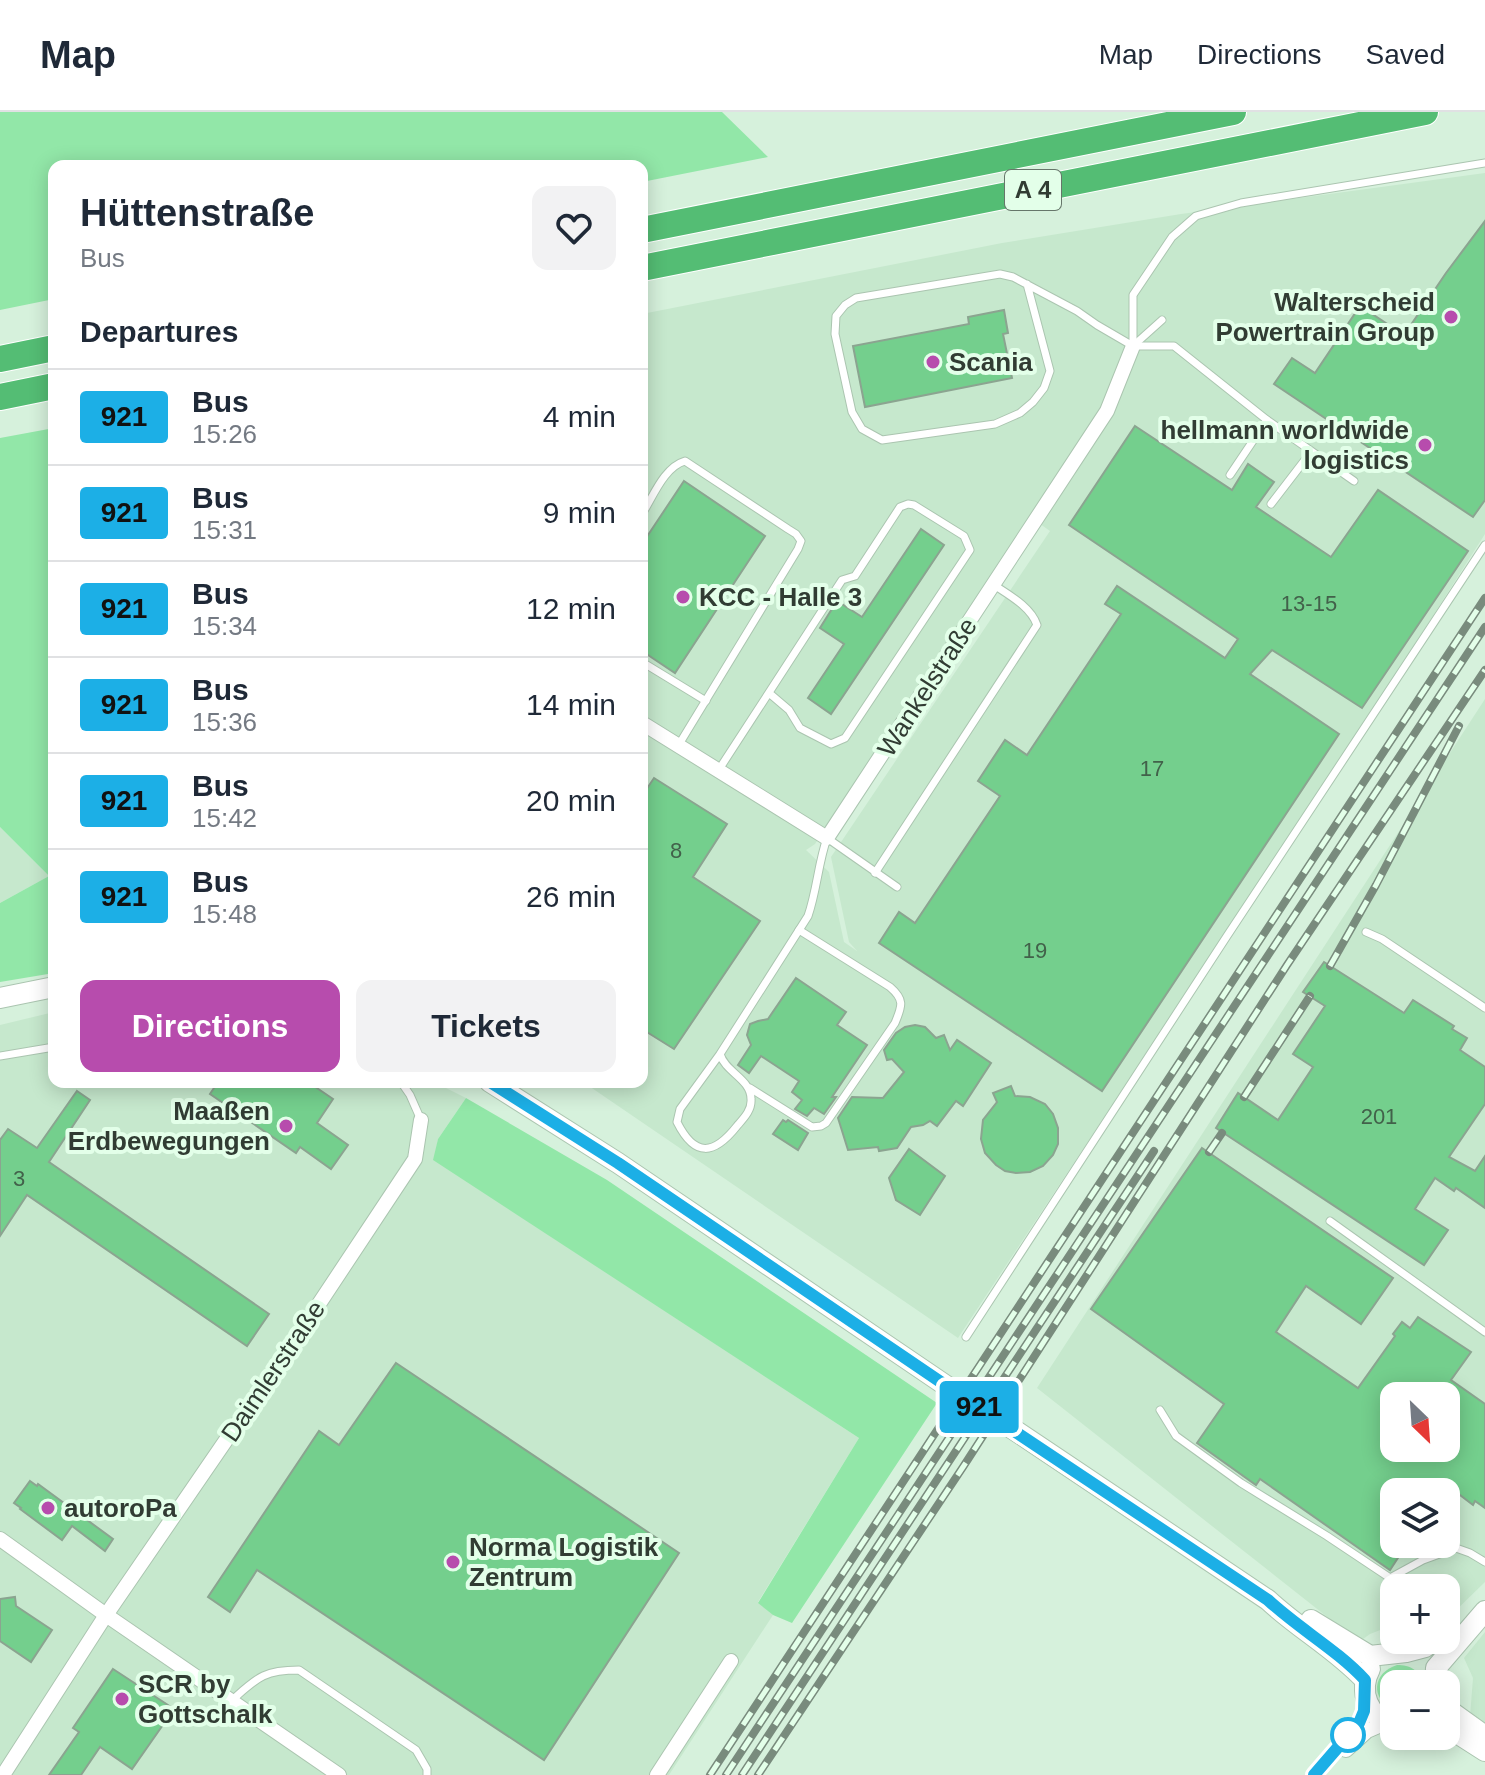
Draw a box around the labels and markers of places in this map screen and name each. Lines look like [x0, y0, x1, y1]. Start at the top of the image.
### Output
place label: Walterscheid Powertrain Group [1215, 287, 1435, 347]
marker: Walterscheid Powertrain Group [1442, 308, 1460, 326]
place label: Scania [949, 347, 1033, 377]
marker: Scania [924, 353, 942, 371]
place label: hellmann worldwide logistics [1161, 415, 1409, 475]
marker: hellmann worldwide logistics [1416, 436, 1434, 454]
place label: KCC - Halle 3 [699, 582, 862, 612]
marker: KCC - Halle 3 [674, 588, 692, 606]
place label: Maaßen Erdbewegungen [68, 1096, 270, 1156]
marker: Maaßen Erdbewegungen [277, 1117, 295, 1135]
place label: autoroPa [64, 1493, 177, 1523]
marker: autoroPa [39, 1499, 57, 1517]
place label: Norma Logistik Zentrum [469, 1532, 659, 1592]
marker: Norma Logistik Zentrum [444, 1553, 462, 1571]
place label: SCR by Gottschalk [138, 1669, 273, 1729]
marker: SCR by Gottschalk [113, 1690, 131, 1708]
unlabelled marker [1331, 1718, 1365, 1752]

